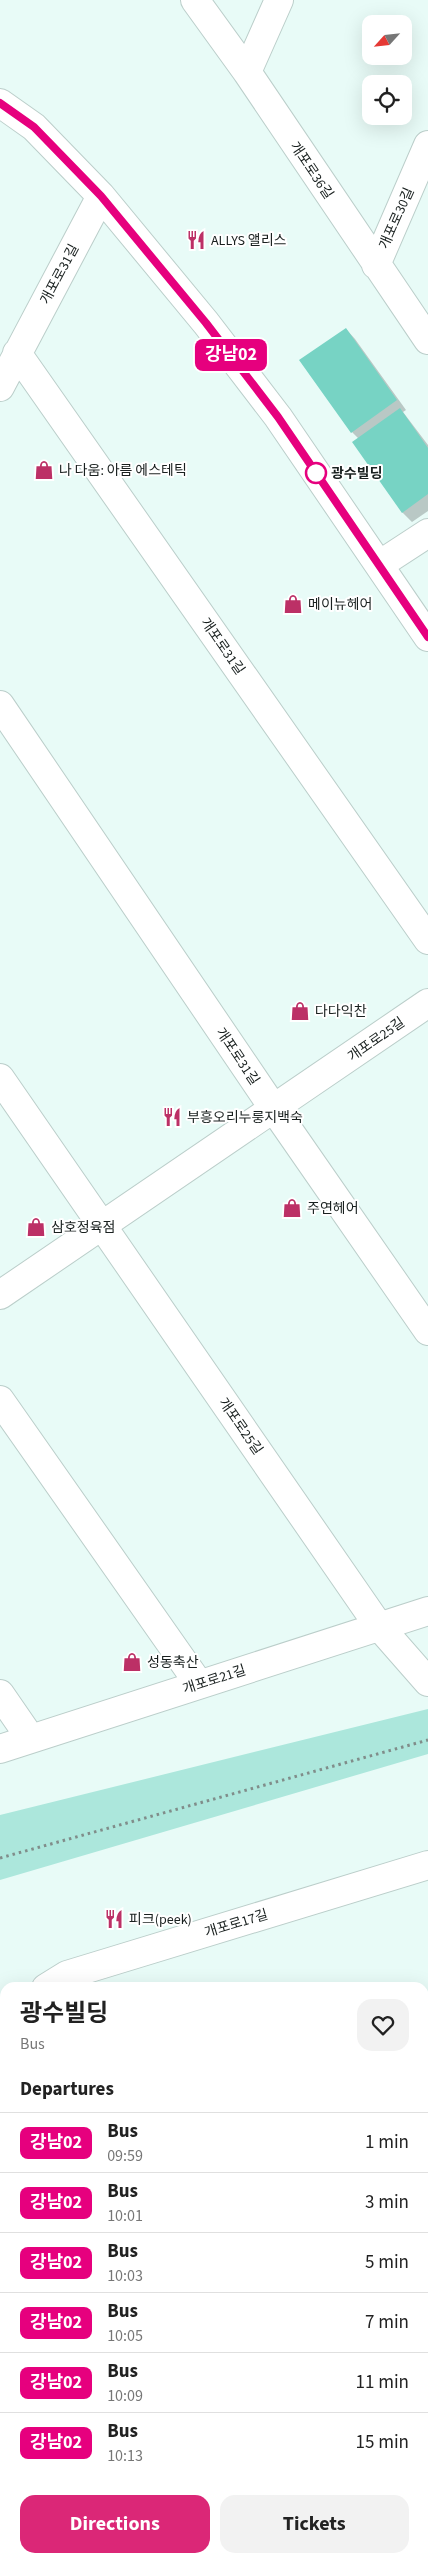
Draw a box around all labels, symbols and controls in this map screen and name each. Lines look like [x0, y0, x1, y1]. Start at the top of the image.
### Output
north arrow [362, 15, 412, 65]
map controls [362, 15, 412, 125]
button: locate [362, 75, 412, 125]
street label: 개포로36길 [285, 138, 338, 203]
street label: 개포로30길 [374, 184, 419, 252]
restaurant icon: ALLYS 앨리스 [185, 229, 207, 251]
place label: ALLYS 앨리스 [211, 231, 287, 251]
street label: 개포로31길 [36, 241, 84, 308]
line badge: 강남02 [196, 339, 266, 371]
text: 강남02 [205, 342, 257, 367]
shop icon: 나 다움: 아름 에스테틱 [33, 459, 55, 481]
place label: 나 다움: 아름 에스테틱 [59, 461, 187, 481]
marker: 광수빌딩 [305, 462, 327, 484]
place label: 광수빌딩 [331, 464, 383, 484]
shop icon: 메이뉴헤어 [282, 593, 304, 615]
place label: 메이뉴헤어 [308, 595, 372, 615]
street label: 개포로31길 [195, 614, 249, 679]
shop icon: 다다익찬 [289, 1000, 311, 1022]
place label: 다다익찬 [315, 1002, 367, 1022]
street label: 개포로25길 [344, 1013, 409, 1067]
street label: 개포로31길 [211, 1024, 264, 1089]
restaurant icon: 부흥오리누룽지백숙 [161, 1106, 183, 1128]
place label: 부흥오리누룽지백숙 [187, 1108, 303, 1128]
shop icon: 주연헤어 [281, 1197, 303, 1219]
place label: 주연헤어 [307, 1199, 359, 1219]
shop icon: 삼호정육점 [25, 1216, 47, 1238]
place label: 삼호정육점 [51, 1218, 115, 1238]
street label: 개포로25길 [213, 1394, 267, 1459]
shop icon: 성동축산 [121, 1651, 143, 1673]
place label: 성동축산 [147, 1653, 199, 1673]
street label: 개포로21길 [180, 1660, 249, 1700]
street label: 개포로17길 [202, 1905, 271, 1943]
restaurant icon: 피크(peek) [103, 1908, 125, 1930]
place label: 피크(peek) [129, 1910, 192, 1930]
text: 광수빌딩 [20, 1996, 108, 2031]
button: heart [357, 1999, 409, 2051]
text: Bus [20, 2033, 45, 2055]
text: Departures [20, 2076, 114, 2103]
text: Bus [107, 2118, 138, 2145]
text: 1 min [365, 2129, 409, 2156]
text: 강남02 [30, 2130, 82, 2155]
text: 09:59 [107, 2145, 143, 2167]
text: Bus [107, 2178, 138, 2205]
text: 3 min [365, 2189, 409, 2216]
text: 강남02 [30, 2190, 82, 2215]
text: 10:01 [107, 2205, 143, 2227]
text: Bus [107, 2238, 138, 2265]
text: 5 min [365, 2249, 409, 2276]
text: 강남02 [30, 2250, 82, 2275]
text: 10:03 [107, 2265, 143, 2287]
text: Bus [107, 2298, 138, 2325]
text: 7 min [365, 2309, 409, 2336]
text: 강남02 [30, 2310, 82, 2335]
text: 10:05 [107, 2325, 143, 2347]
text: Bus [107, 2358, 138, 2385]
text: 11 min [355, 2369, 409, 2396]
text: 강남02 [30, 2370, 82, 2395]
text: 10:09 [107, 2385, 143, 2407]
text: Bus [107, 2418, 138, 2445]
text: 15 min [355, 2429, 409, 2456]
text: 강남02 [30, 2430, 82, 2455]
text: 10:13 [107, 2445, 143, 2467]
button: Directions [20, 2495, 210, 2553]
button: Tickets [220, 2495, 409, 2553]

